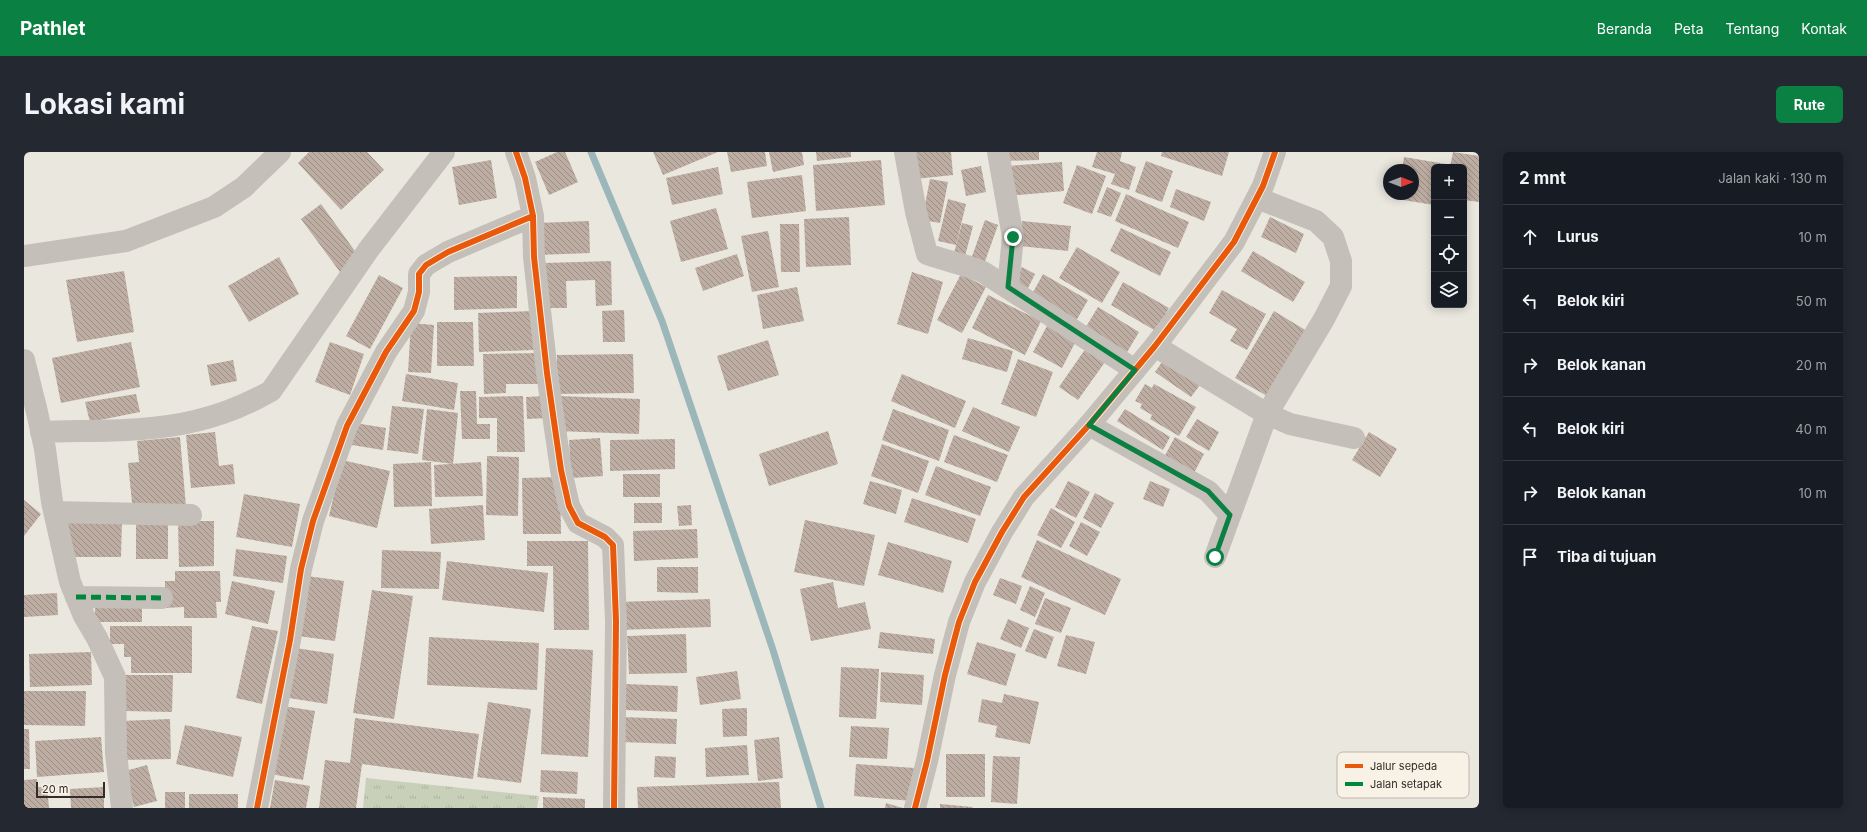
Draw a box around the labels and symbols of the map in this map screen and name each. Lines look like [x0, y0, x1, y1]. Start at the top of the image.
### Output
north arrow [1383, 164, 1419, 200]
route end [1004, 228, 1022, 246]
route start [1206, 548, 1224, 566]
legend [1337, 752, 1469, 798]
text: Jalur sepeda [1370, 759, 1437, 773]
text: Jalan setapak [1370, 777, 1442, 791]
scale bar [36, 780, 105, 799]

